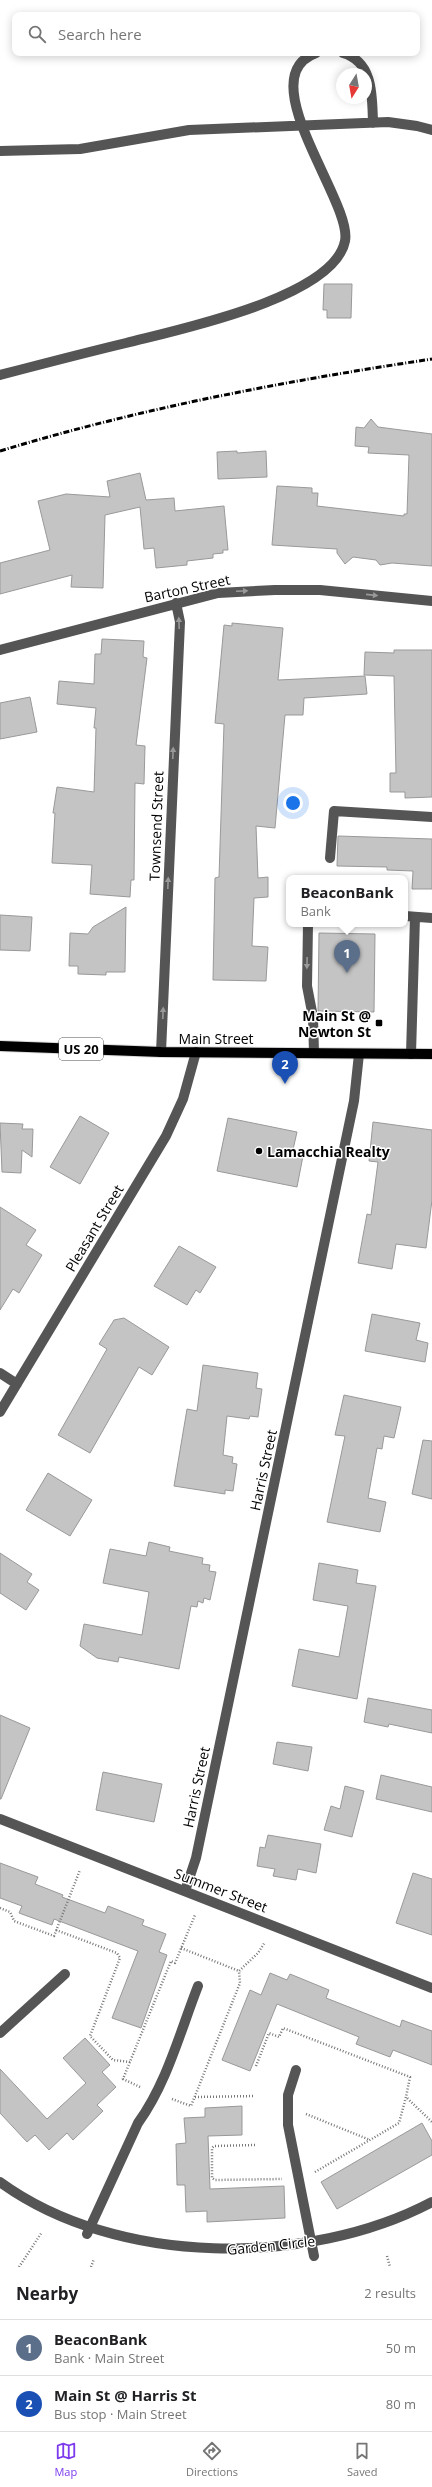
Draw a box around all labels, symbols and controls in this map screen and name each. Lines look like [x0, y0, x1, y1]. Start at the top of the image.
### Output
search box [12, 12, 420, 56]
icon: search [26, 23, 48, 45]
text: Search here [58, 24, 142, 44]
north arrow [336, 68, 372, 104]
street label: Barton Street [142, 570, 232, 606]
one-way arrow [236, 588, 248, 595]
one-way arrow [366, 592, 378, 598]
one-way arrow [176, 616, 182, 629]
one-way arrow [170, 746, 176, 759]
street label: Townsend Street [145, 771, 167, 881]
your location [283, 793, 303, 813]
popup [286, 875, 408, 927]
one-way arrow [165, 876, 171, 889]
text: BeaconBank [300, 882, 394, 902]
text: Bank [300, 902, 331, 920]
pin: 1 [334, 940, 360, 973]
one-way arrow [304, 957, 310, 970]
one-way arrow [160, 1006, 166, 1019]
place label: Main St @ Newton St [298, 1006, 371, 1041]
marker: Main St @ Newton St [374, 1018, 384, 1028]
street label: Main Street [178, 1029, 254, 1048]
road number: US 20 [59, 1038, 103, 1060]
pin: 2 [272, 1051, 298, 1084]
place label: Lamacchia Realty [267, 1142, 390, 1161]
marker: Lamacchia Realty [254, 1146, 264, 1156]
street label: Pleasant Street [61, 1181, 127, 1275]
street label: Harris Street [245, 1428, 281, 1512]
street label: Harris Street [178, 1745, 214, 1829]
street label: Summer Street [172, 1863, 270, 1917]
street label: Garden Circle [226, 2231, 316, 2259]
text: Nearby [16, 2282, 78, 2305]
text: 2 results [364, 2284, 416, 2302]
text: BeaconBank [54, 2329, 147, 2349]
text: 1 [25, 2339, 33, 2357]
text: 50 m [386, 2339, 416, 2357]
text: Bank · Main Street [54, 2349, 164, 2367]
text: Main St @ Harris St [54, 2385, 196, 2405]
text: 2 [25, 2395, 33, 2413]
text: 80 m [386, 2395, 416, 2413]
text: Bus stop · Main Street [54, 2405, 187, 2423]
tab: Map [54, 2440, 77, 2479]
tab: Directions [186, 2440, 238, 2479]
tab: Saved [347, 2440, 378, 2479]

